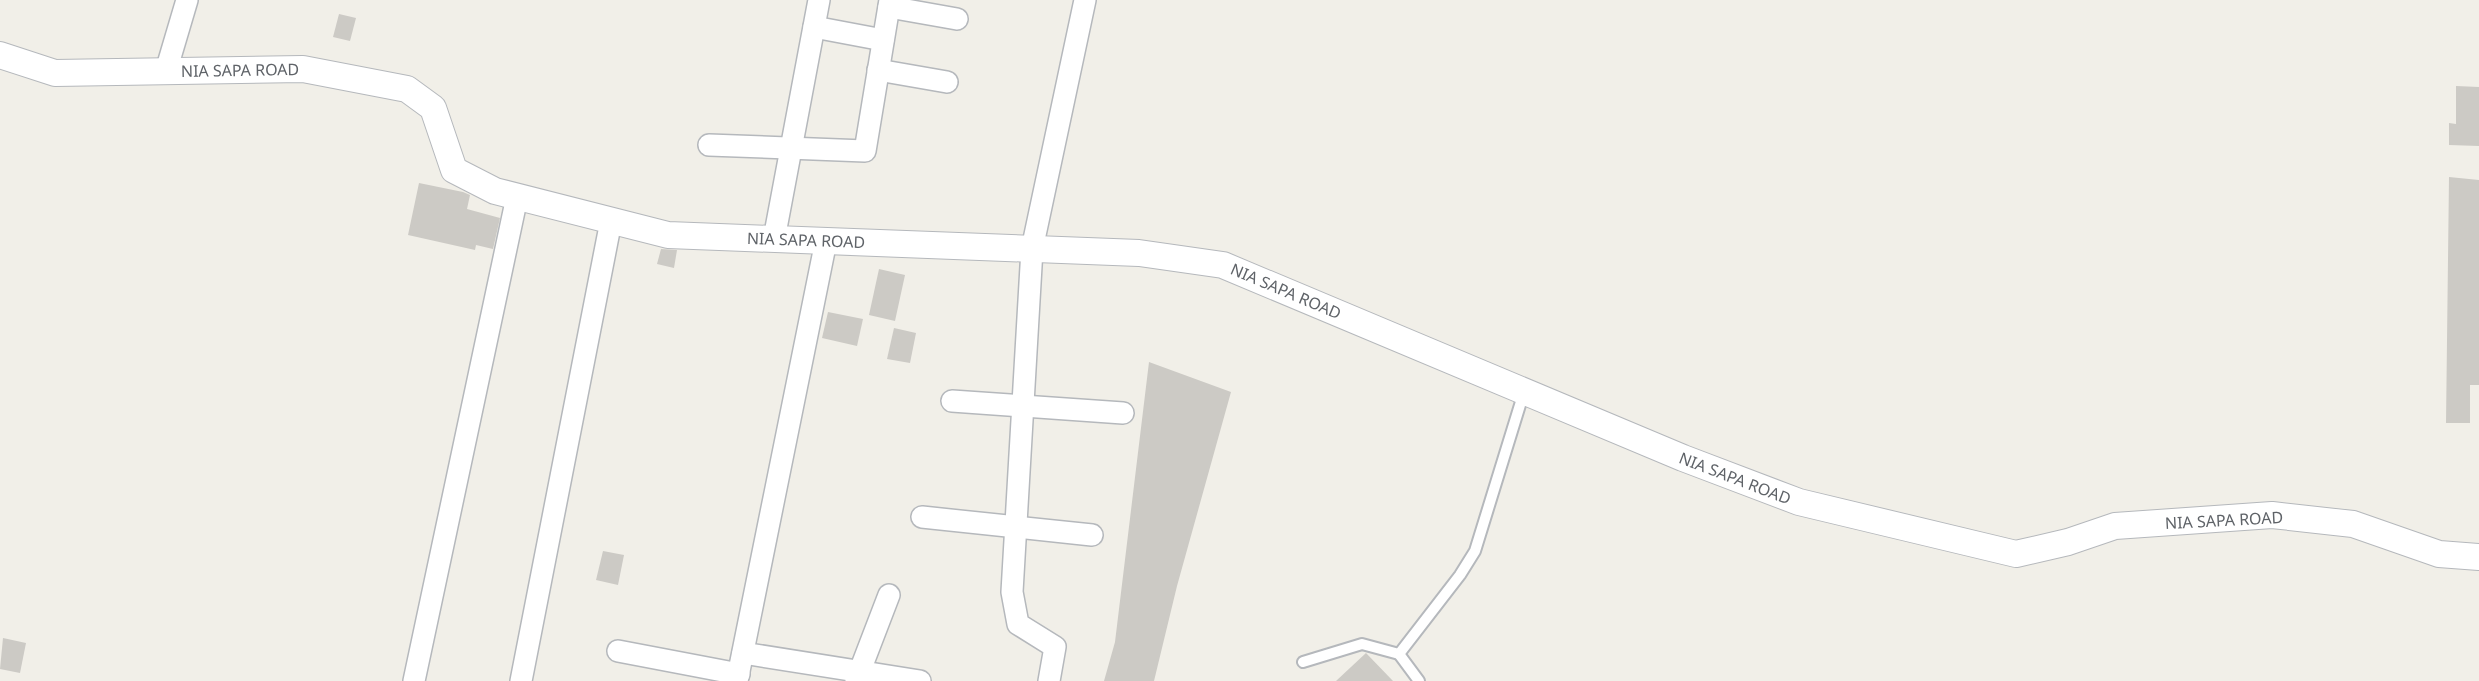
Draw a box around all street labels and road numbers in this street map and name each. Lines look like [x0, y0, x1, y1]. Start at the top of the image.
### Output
street label: NIA SAPA ROAD [181, 58, 299, 82]
street label: NIA SAPA ROAD [747, 227, 865, 253]
street label: NIA SAPA ROAD [1227, 258, 1345, 324]
street label: NIA SAPA ROAD [1676, 447, 1794, 509]
street label: NIA SAPA ROAD [2164, 506, 2284, 534]

